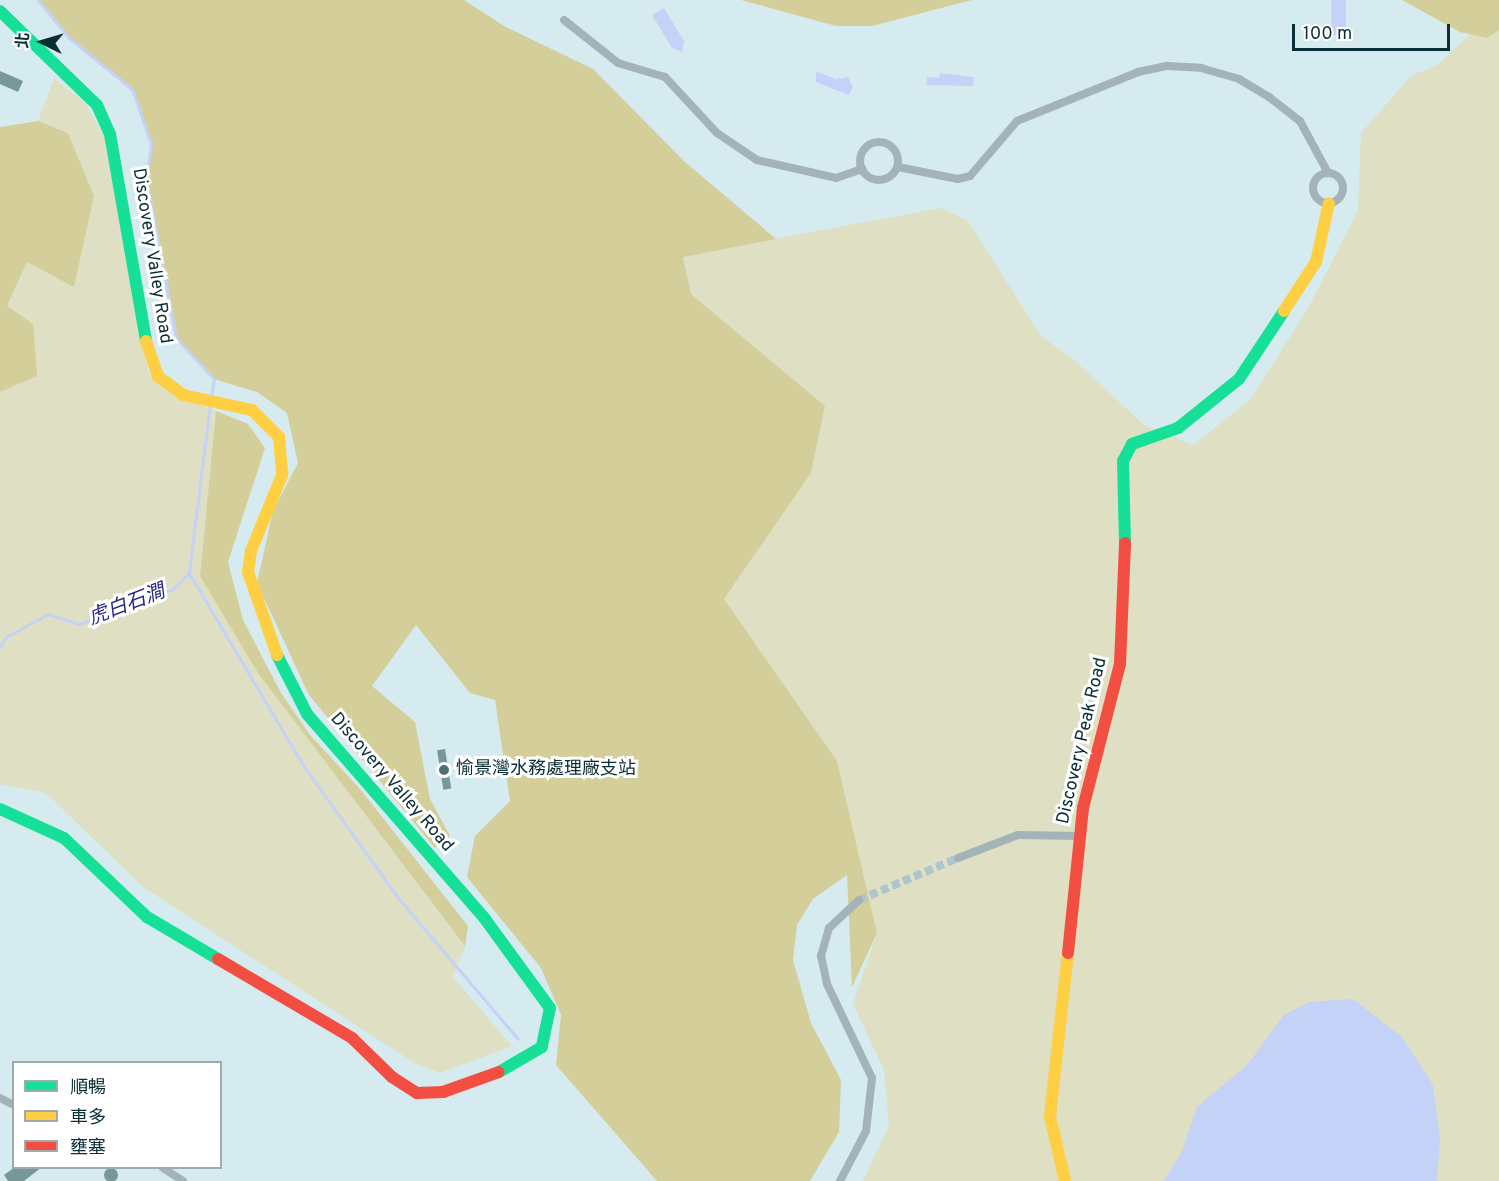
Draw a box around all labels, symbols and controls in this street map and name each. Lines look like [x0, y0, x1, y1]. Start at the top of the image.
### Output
north arrow [12, 12, 72, 72]
scale bar [1295, 12, 1452, 50]
text: 100 m [1303, 23, 1352, 46]
text: 北 [13, 32, 35, 49]
street label: Discovery Valley Road [126, 166, 176, 346]
water label: 虎白石澗 [85, 580, 169, 632]
street label: Discovery Peak Road [1053, 656, 1113, 826]
street label: Discovery Valley Road [324, 709, 458, 857]
place label: 愉景灣水務處理廠支站 [456, 759, 636, 781]
marker: 愉景灣水務處理廠支站 [437, 763, 451, 777]
legend [12, 1061, 222, 1169]
text: 順暢 [70, 1077, 106, 1100]
text: 車多 [70, 1107, 106, 1130]
text: 壅塞 [70, 1137, 106, 1160]

